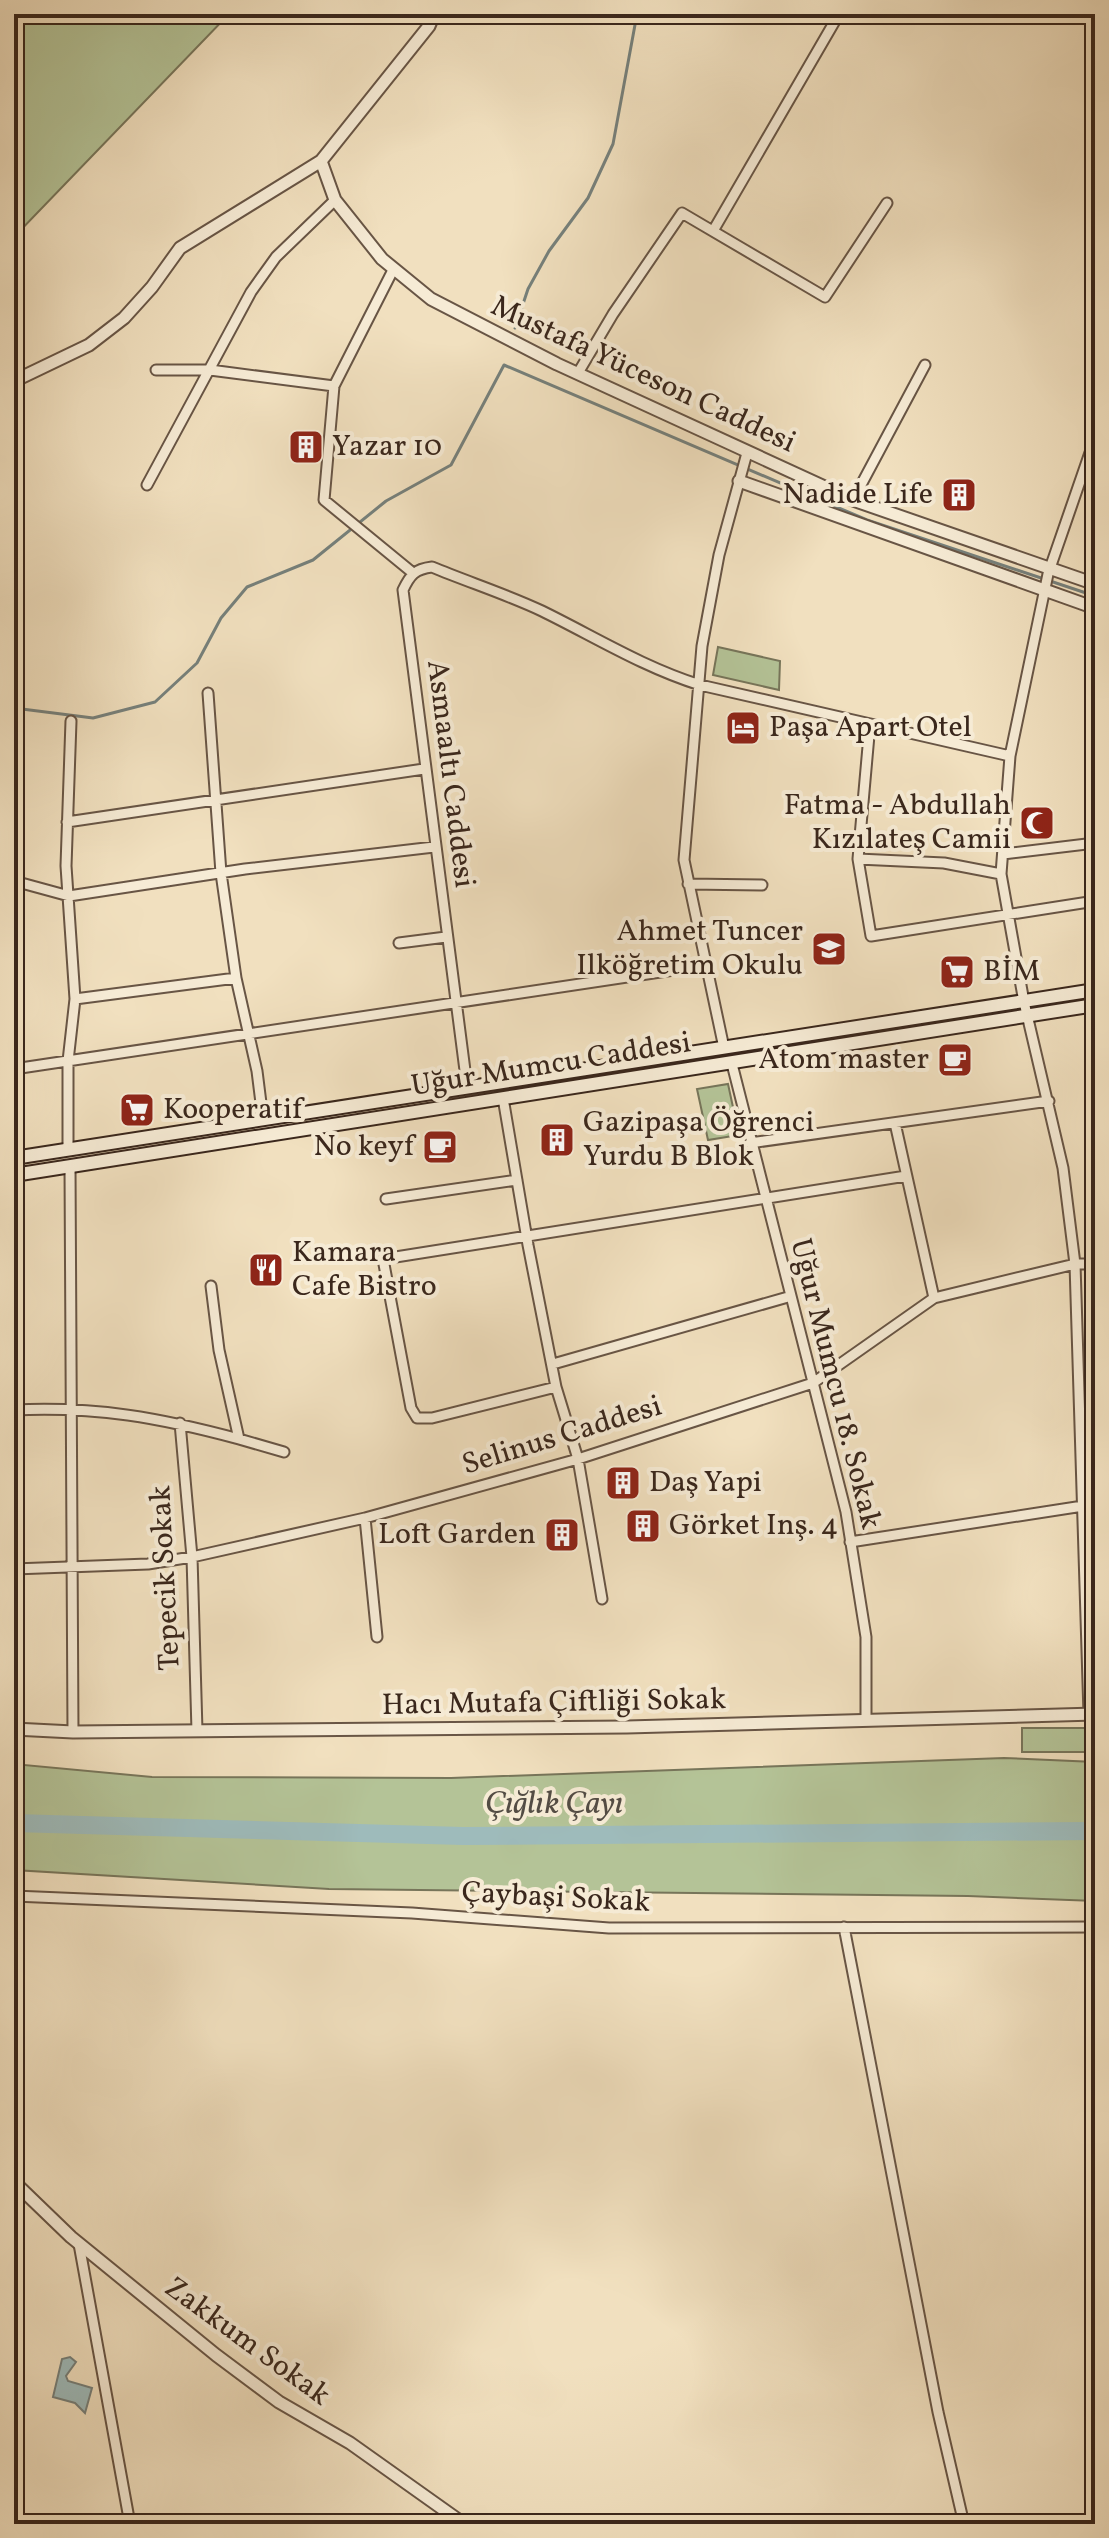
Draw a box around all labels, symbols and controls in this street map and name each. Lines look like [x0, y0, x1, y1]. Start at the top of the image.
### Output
street label: Mustafa Yüceson Caddesi [484, 286, 802, 464]
place label: Yazar 10 [332, 426, 442, 468]
building icon: Yazar 10 [287, 428, 325, 466]
place label: Nadide Life [782, 474, 933, 516]
building icon: Nadide Life [940, 476, 978, 514]
street label: Asmaaltı Caddesi [415, 658, 485, 890]
place label: Paşa Apart Otel [769, 707, 972, 749]
hotel icon: Paşa Apart Otel [724, 709, 762, 747]
place label: Fatma - Abdullah Kızılateş Camii [784, 785, 1011, 861]
mosque icon: Fatma - Abdullah Kızılateş Camii [1018, 804, 1056, 842]
place label: Ahmet Tuncer Ilköğretim Okulu [576, 911, 803, 987]
school or university icon: Ahmet Tuncer Ilköğretim Okulu [810, 930, 848, 968]
place label: BİM [983, 951, 1040, 993]
supermarket icon: BİM [938, 953, 976, 991]
street label: Uğur Mumcu Caddesi [408, 1022, 694, 1108]
place label: Atom master [758, 1039, 929, 1081]
cafe icon: Atom master [936, 1041, 974, 1079]
place label: Kooperatif [163, 1089, 305, 1131]
supermarket icon: Kooperatif [118, 1091, 156, 1129]
place label: Gazipaşa Öğrenci Yurdu B Blok [583, 1102, 814, 1178]
building icon: Gazipaşa Öğrenci Yurdu B Blok [538, 1121, 576, 1159]
place label: No keyf [313, 1126, 417, 1168]
cafe icon: No keyf [421, 1128, 459, 1166]
place label: Kamara Cafe Bistro [292, 1232, 437, 1308]
street label: Uğur Mumcu 18. Sokak [779, 1234, 891, 1534]
restaurant icon: Kamara Cafe Bistro [247, 1251, 285, 1289]
street label: Selinus Caddesi [457, 1386, 667, 1486]
place label: Daş Yapi [649, 1462, 762, 1504]
building icon: Daş Yapi [604, 1464, 642, 1502]
street label: Tepecik Sokak [140, 1484, 192, 1672]
place label: Görket Inş. 4 [669, 1505, 838, 1547]
building icon: Görket Inş. 4 [624, 1507, 662, 1545]
place label: Loft Garden [378, 1514, 536, 1556]
building icon: Loft Garden [543, 1516, 581, 1554]
street label: Hacı Mutafa Çiftliği Sokak [381, 1679, 727, 1727]
water label: Çığlık Çayı [485, 1783, 623, 1827]
street label: Çaybaşi Sokak [461, 1872, 651, 1924]
street label: Zakkum Sokak [155, 2267, 339, 2417]

